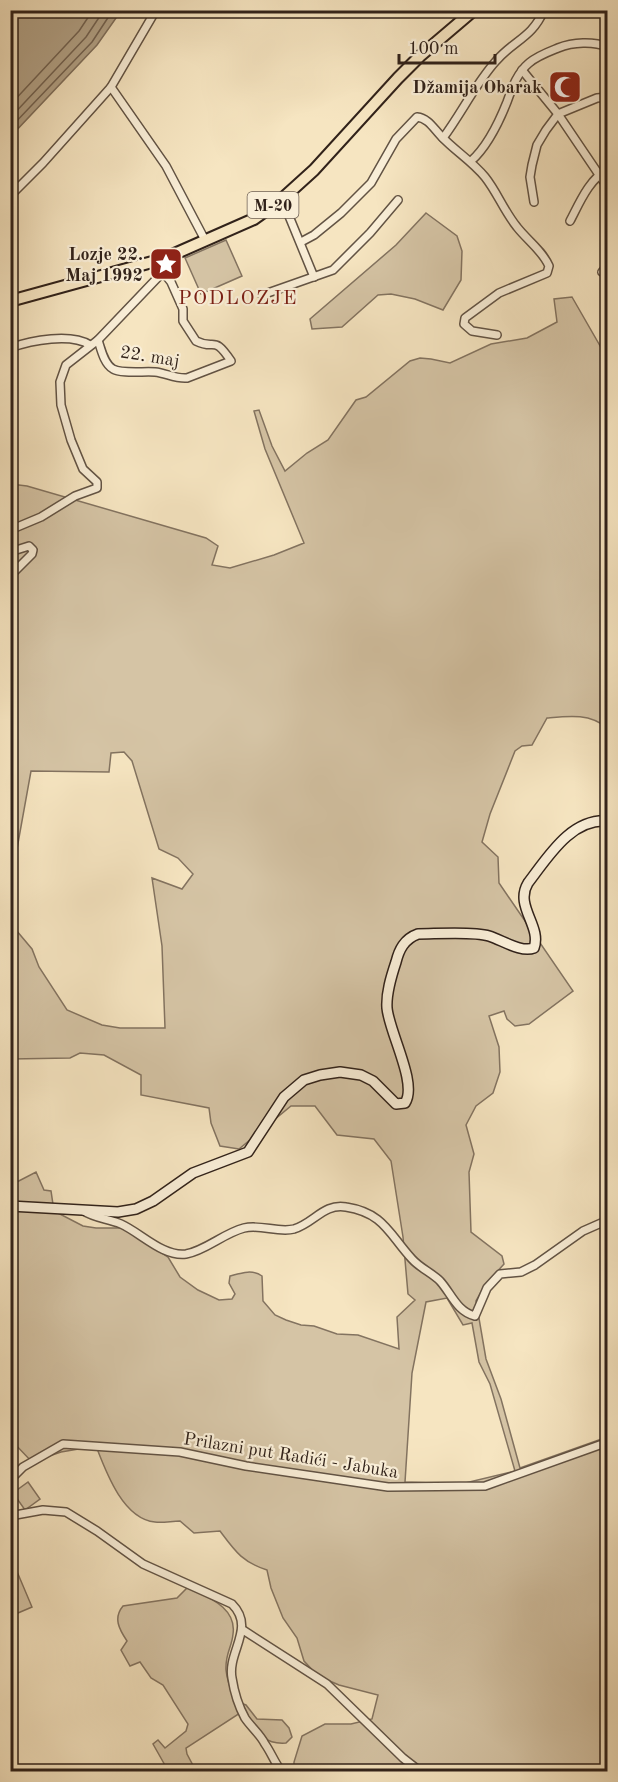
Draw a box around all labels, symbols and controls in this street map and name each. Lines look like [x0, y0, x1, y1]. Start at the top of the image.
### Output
scale bar [399, 27, 495, 65]
text: 100 m [408, 40, 459, 58]
mosque icon: Džamija Obarak [547, 69, 583, 105]
place label: Džamija Obarak [412, 79, 542, 97]
road number: M-20 [248, 192, 298, 218]
place label: Lozje 22. Maj 1992 [65, 246, 143, 285]
place icon: Lozje 22. Maj 1992 [148, 246, 184, 282]
district label: PODLOZJE [178, 289, 298, 309]
street label: 22. maj [119, 343, 181, 371]
street label: Prilazni put Radići - Jabuka [182, 1430, 400, 1482]

